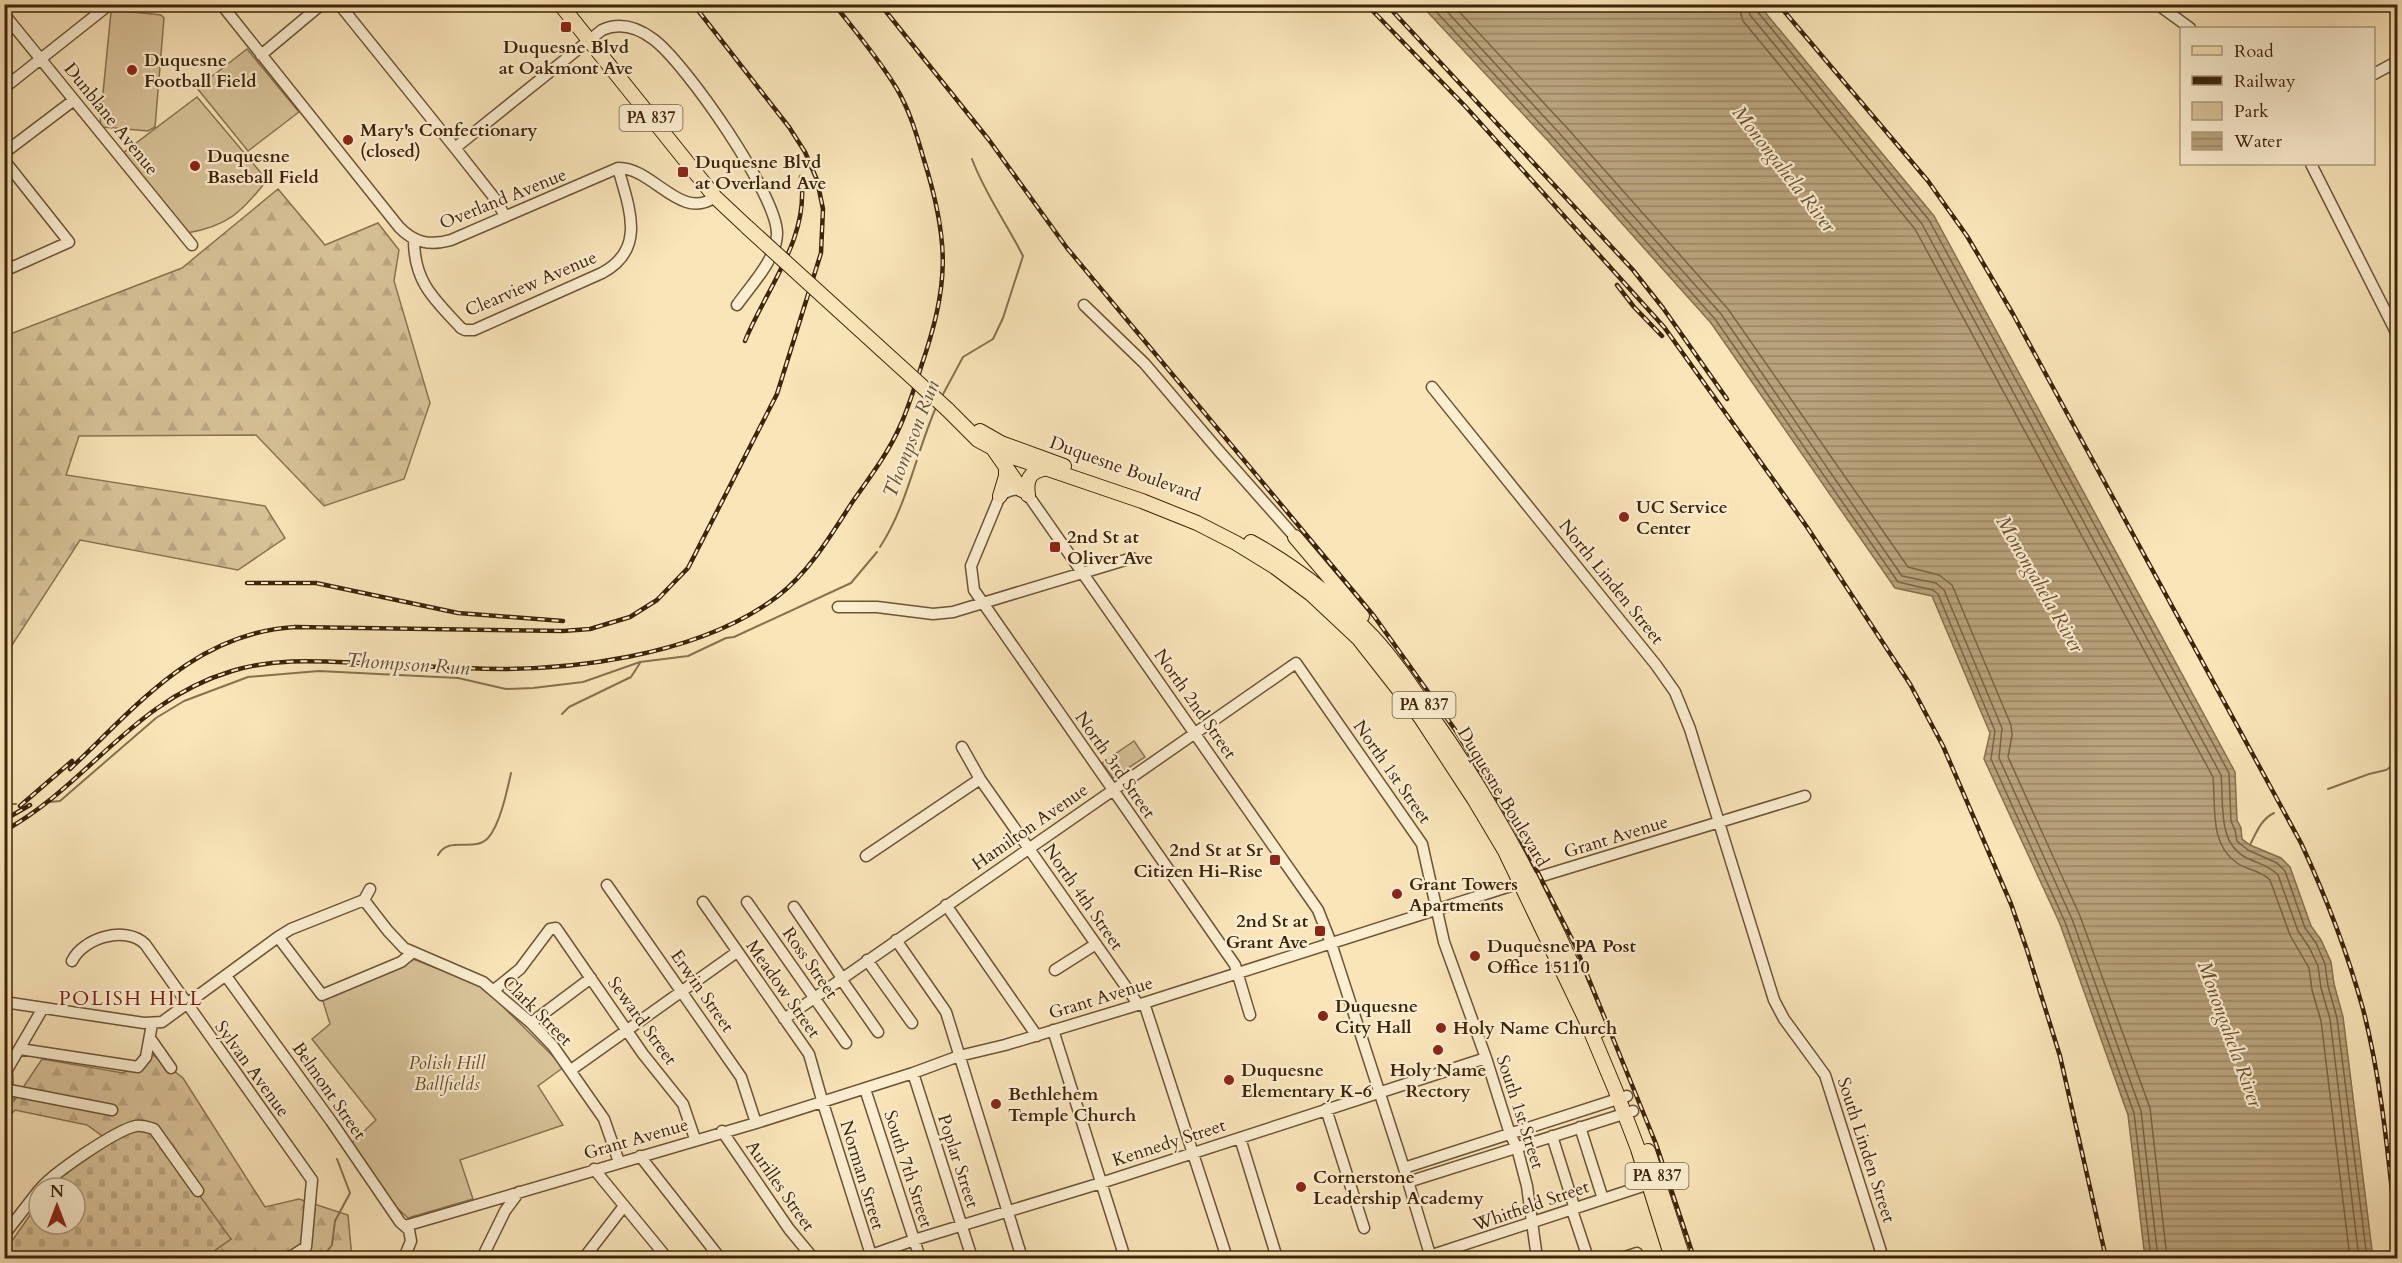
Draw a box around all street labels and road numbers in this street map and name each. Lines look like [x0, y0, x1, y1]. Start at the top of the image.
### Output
street label: Dunblane Avenue [58, 57, 164, 181]
road number: PA 837 [620, 105, 682, 131]
street label: Overland Avenue [436, 162, 570, 236]
street label: Clearview Avenue [461, 245, 601, 323]
street label: Duquesne Boulevard [1046, 430, 1204, 508]
street label: North Linden Street [1553, 514, 1669, 650]
street label: North 2nd Street [1148, 644, 1242, 764]
road number: PA 837 [1392, 692, 1456, 718]
street label: North 3rd Street [1069, 706, 1161, 824]
street label: North 1st Street [1347, 715, 1437, 829]
street label: Duquesne Boulevard [1451, 722, 1555, 872]
street label: Hamilton Avenue [967, 778, 1093, 876]
street label: Grant Avenue [1561, 809, 1671, 865]
street label: North 4th Street [1037, 839, 1129, 956]
street label: Ross Street [776, 922, 844, 1004]
street label: Meadow Street [740, 935, 826, 1043]
street label: Erwin Street [664, 945, 740, 1038]
street label: Clark Street [496, 970, 578, 1052]
street label: Grant Avenue [1046, 970, 1156, 1026]
street label: Seward Street [601, 972, 683, 1071]
street label: Sylvan Avenue [209, 1016, 295, 1122]
street label: Belmont Street [286, 1037, 372, 1145]
street label: South 1st Street [1490, 1052, 1550, 1172]
street label: South Linden Street [1831, 1074, 1901, 1226]
street label: South 7th Street [877, 1107, 939, 1231]
street label: Poplar Street [931, 1111, 985, 1211]
street label: Grant Avenue [581, 1112, 691, 1166]
street label: Kennedy Street [1109, 1113, 1229, 1173]
street label: Norman Street [834, 1117, 891, 1233]
street label: Aurilles Street [739, 1135, 821, 1237]
road number: PA 837 [1626, 1163, 1688, 1189]
street label: Whitfield Street [1469, 1174, 1593, 1238]

